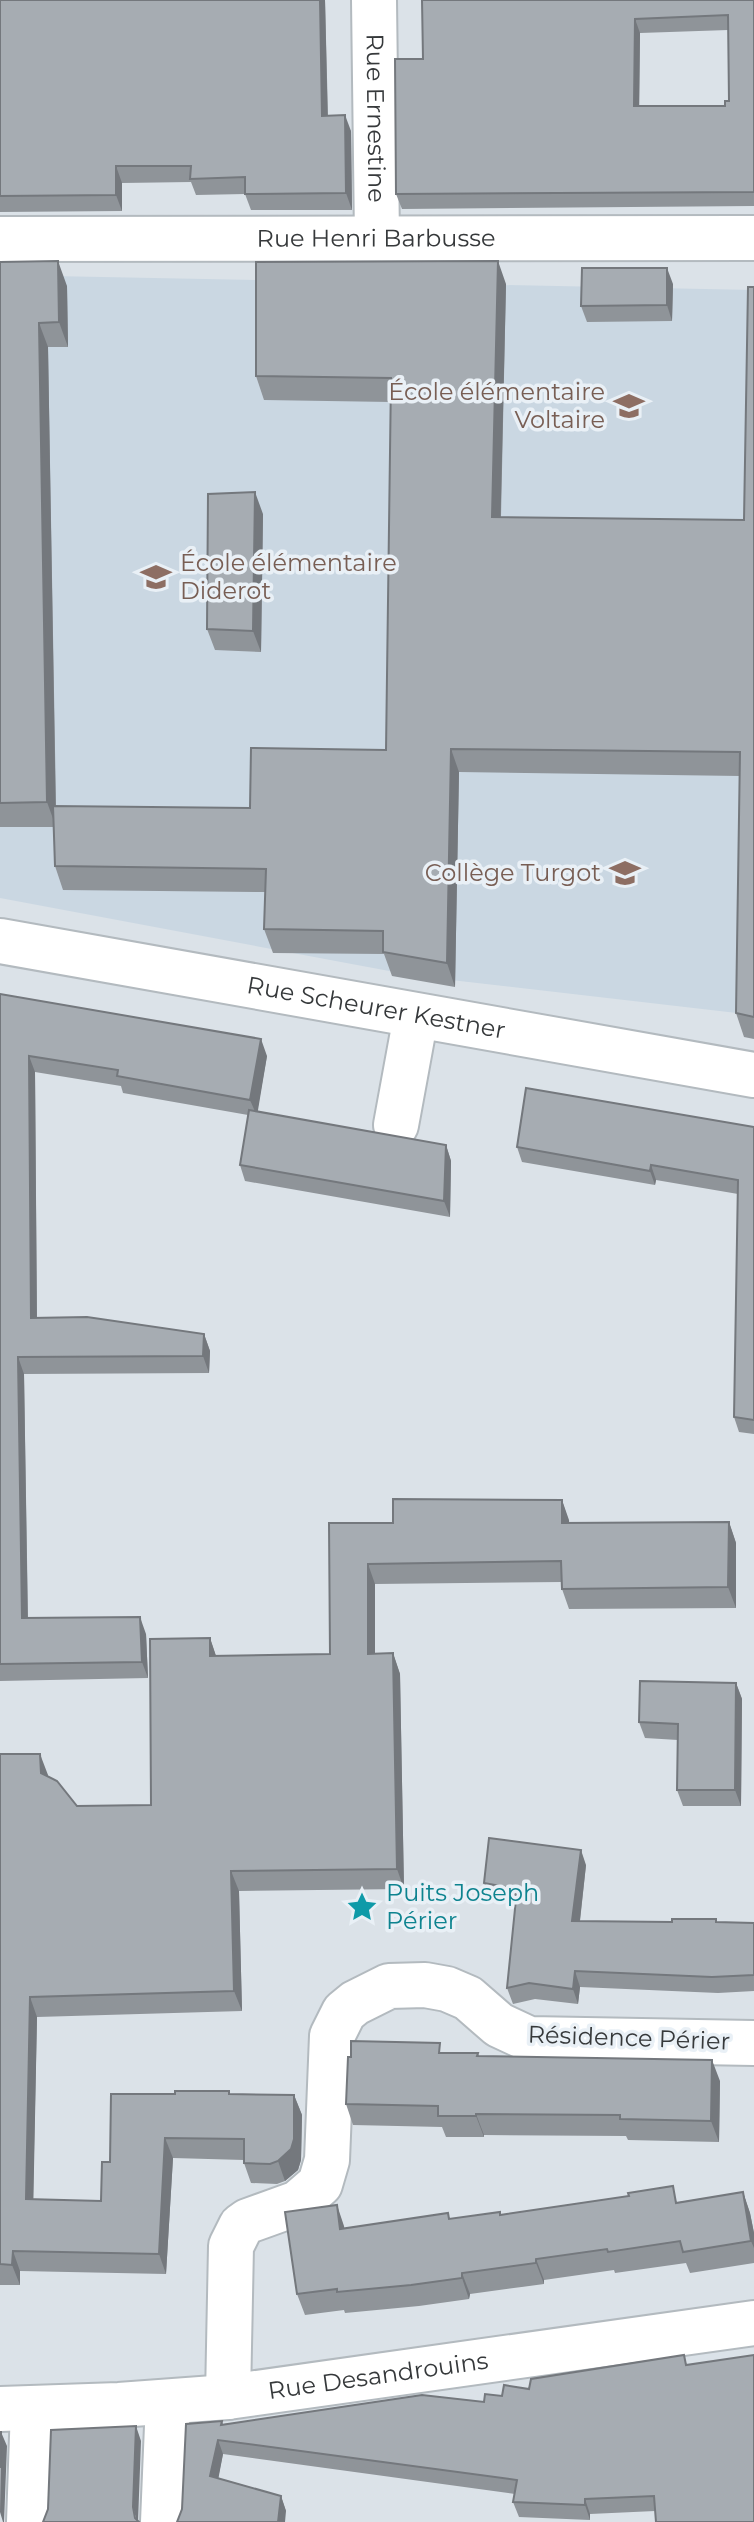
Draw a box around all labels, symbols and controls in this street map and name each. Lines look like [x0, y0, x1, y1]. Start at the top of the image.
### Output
street label: Rue Ernestine [360, 33, 392, 203]
street label: Rue Henri Barbusse [257, 223, 495, 253]
place label: École élémentaire Voltaire [388, 377, 605, 434]
school or university icon: École élémentaire Voltaire [612, 389, 646, 423]
place label: École élémentaire Diderot [180, 548, 397, 605]
school or university icon: École élémentaire Diderot [139, 560, 173, 594]
school or university icon: Collège Turgot [608, 856, 642, 890]
place label: Collège Turgot [425, 858, 601, 887]
street label: Rue Scheurer Kestner [245, 970, 508, 1045]
place label: Puits Joseph Périer [386, 1878, 539, 1935]
place icon: Puits Joseph Périer [345, 1890, 379, 1924]
street label: Résidence Périer [527, 2019, 731, 2056]
street label: Rue Desandrouins [266, 2346, 490, 2405]

